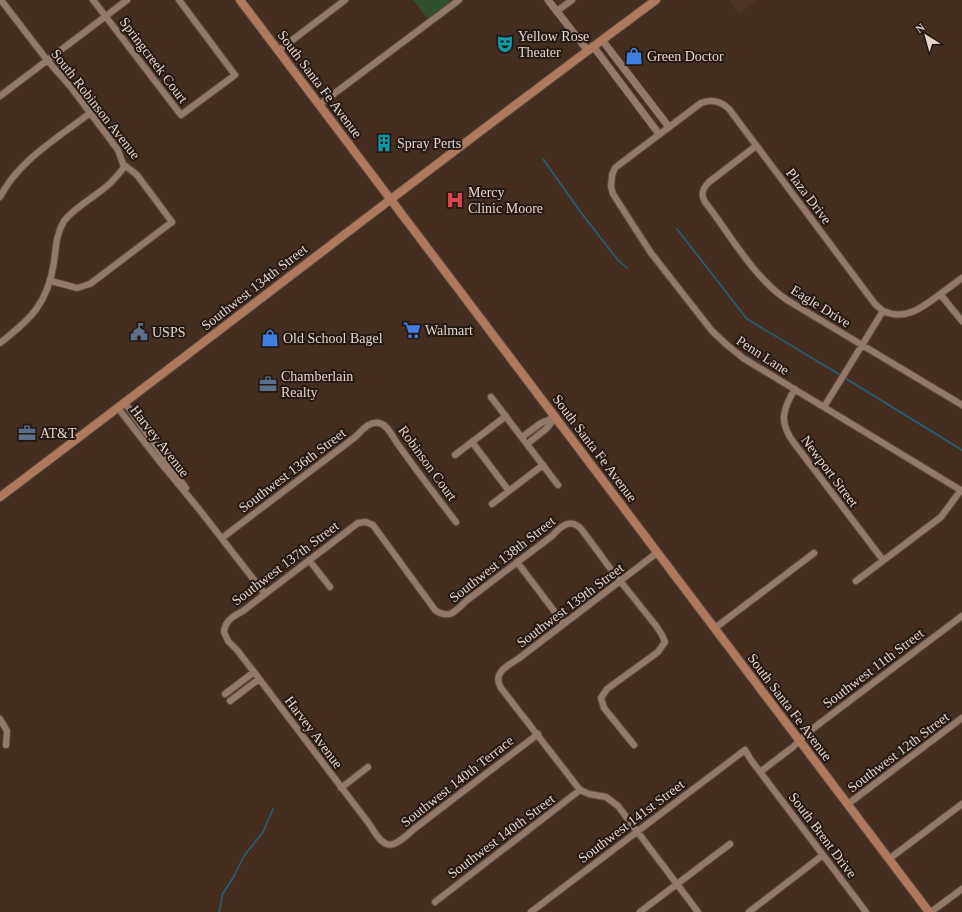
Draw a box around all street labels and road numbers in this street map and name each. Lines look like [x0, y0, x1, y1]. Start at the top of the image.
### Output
street label: Springcreek Court [117, 15, 191, 106]
street label: South Santa Fe Avenue [274, 28, 365, 141]
street label: South Robinson Avenue [48, 46, 143, 162]
street label: Plaza Drive [783, 166, 834, 227]
street label: Southwest 134th Street [199, 241, 310, 333]
street label: Eagle Drive [788, 282, 853, 331]
street label: Penn Lane [734, 333, 792, 378]
street label: South Santa Fe Avenue [549, 392, 640, 505]
street label: Harvey Avenue [127, 403, 192, 480]
street label: Robinson Court [395, 423, 460, 504]
street label: Southwest 136th Street [236, 425, 349, 515]
street label: Newport Street [798, 433, 861, 510]
street label: Southwest 138th Street [447, 513, 558, 605]
street label: Southwest 137th Street [229, 518, 342, 608]
street label: Southwest 139th Street [514, 560, 627, 650]
street label: Southwest 11th Street [820, 626, 927, 711]
street label: South Santa Fe Avenue [744, 651, 835, 764]
street label: Harvey Avenue [282, 693, 346, 771]
street label: Southwest 12th Street [845, 709, 952, 795]
street label: Southwest 140th Terrace [398, 733, 517, 830]
street label: Southwest 141st Street [576, 777, 687, 866]
street label: South Brent Drive [786, 790, 859, 881]
street label: Southwest 140th Street [445, 791, 558, 881]

